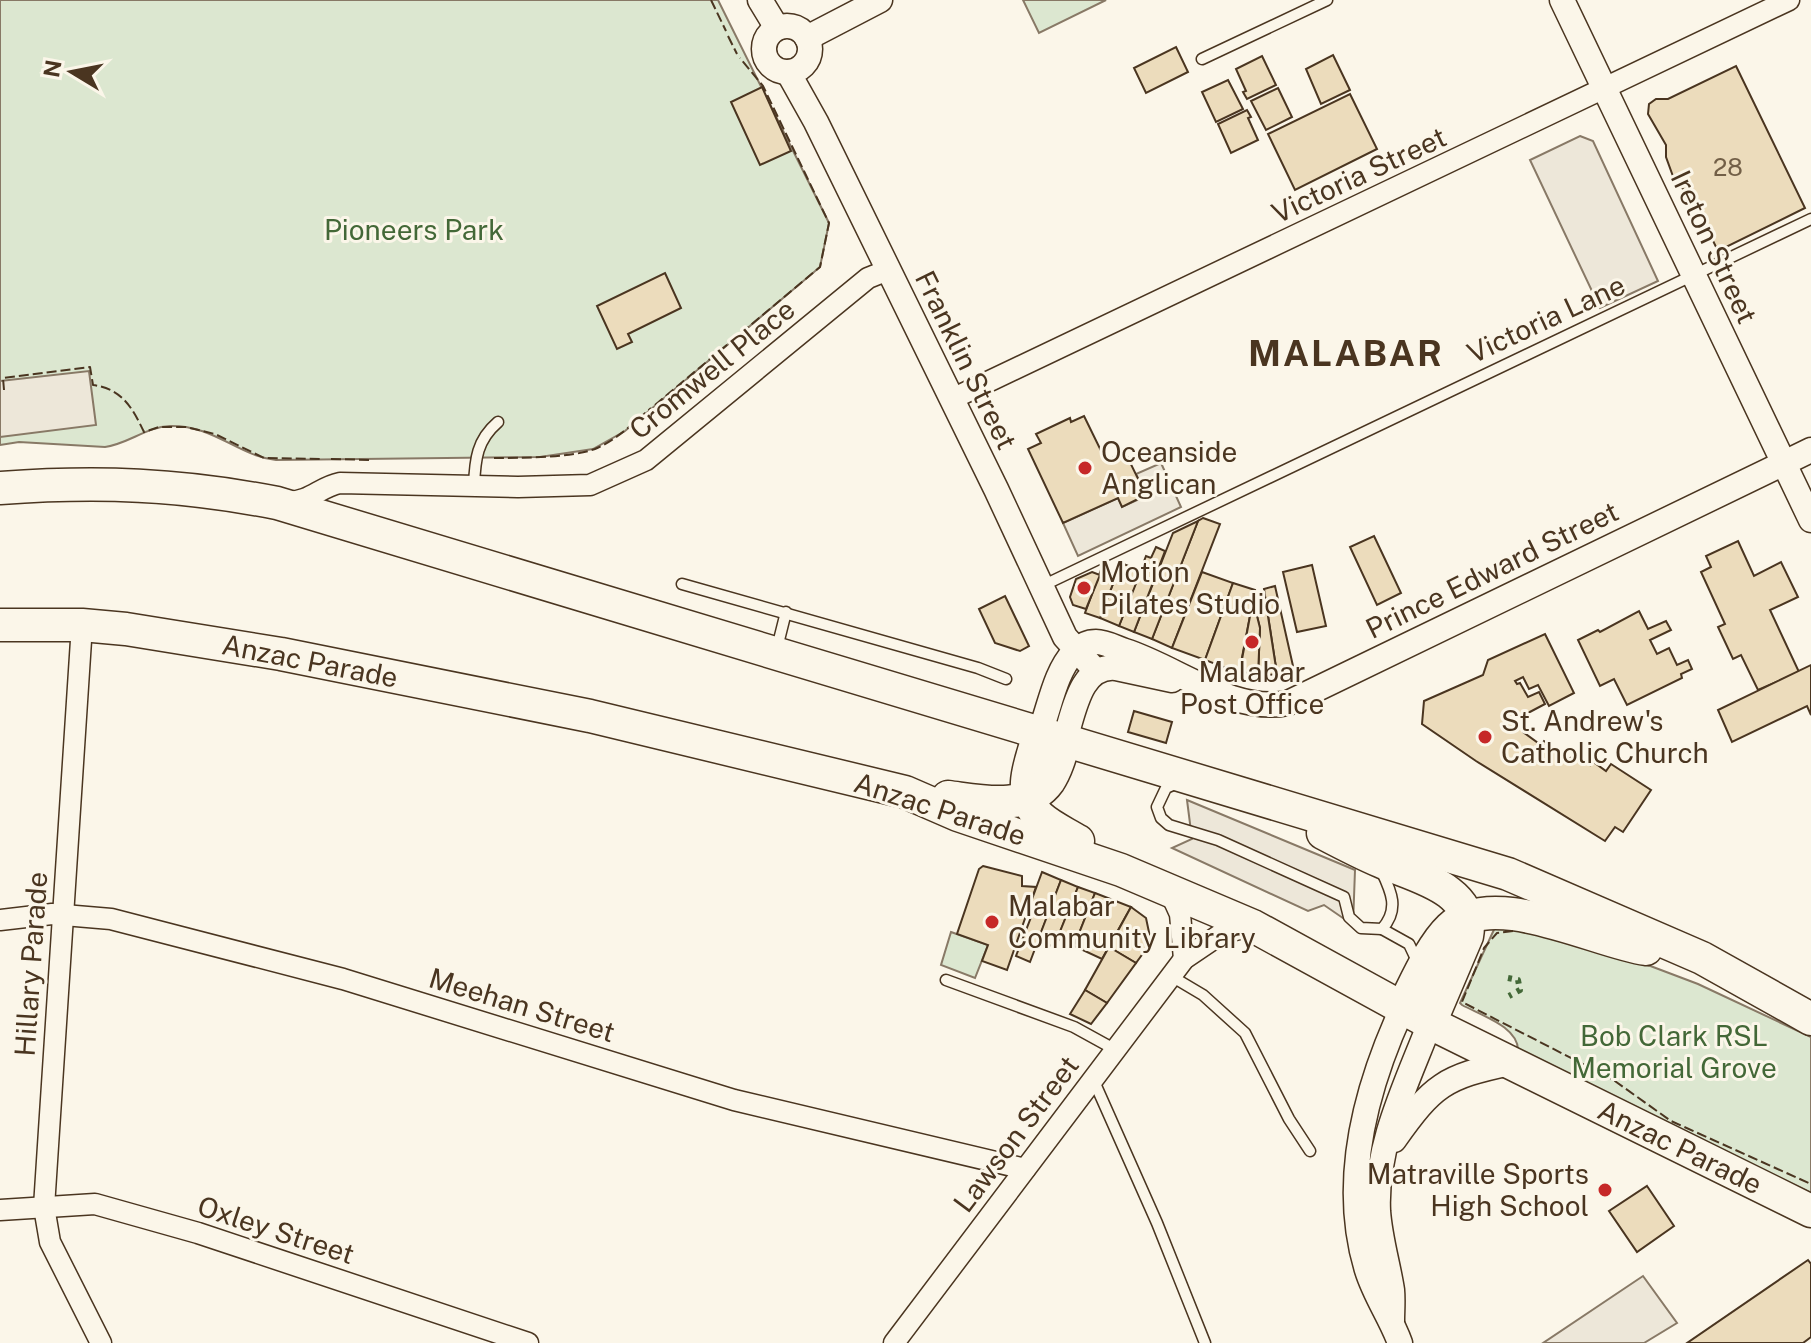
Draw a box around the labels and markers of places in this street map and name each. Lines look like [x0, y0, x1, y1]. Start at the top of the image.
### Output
place label: Oceanside Anglican [1101, 435, 1237, 500]
marker: Oceanside Anglican [1076, 459, 1094, 477]
place label: Motion Pilates Studio [1100, 555, 1280, 620]
marker: Motion Pilates Studio [1075, 579, 1093, 597]
marker: Malabar Post Office [1243, 633, 1261, 651]
place label: Malabar Post Office [1180, 655, 1324, 720]
place label: St. Andrew's Catholic Church [1501, 704, 1709, 769]
marker: St. Andrew's Catholic Church [1476, 728, 1494, 746]
place label: Malabar Community Library [1008, 889, 1256, 954]
marker: Malabar Community Library [983, 913, 1001, 931]
place label: Matraville Sports High School [1367, 1157, 1589, 1222]
marker: Matraville Sports High School [1596, 1181, 1614, 1199]

